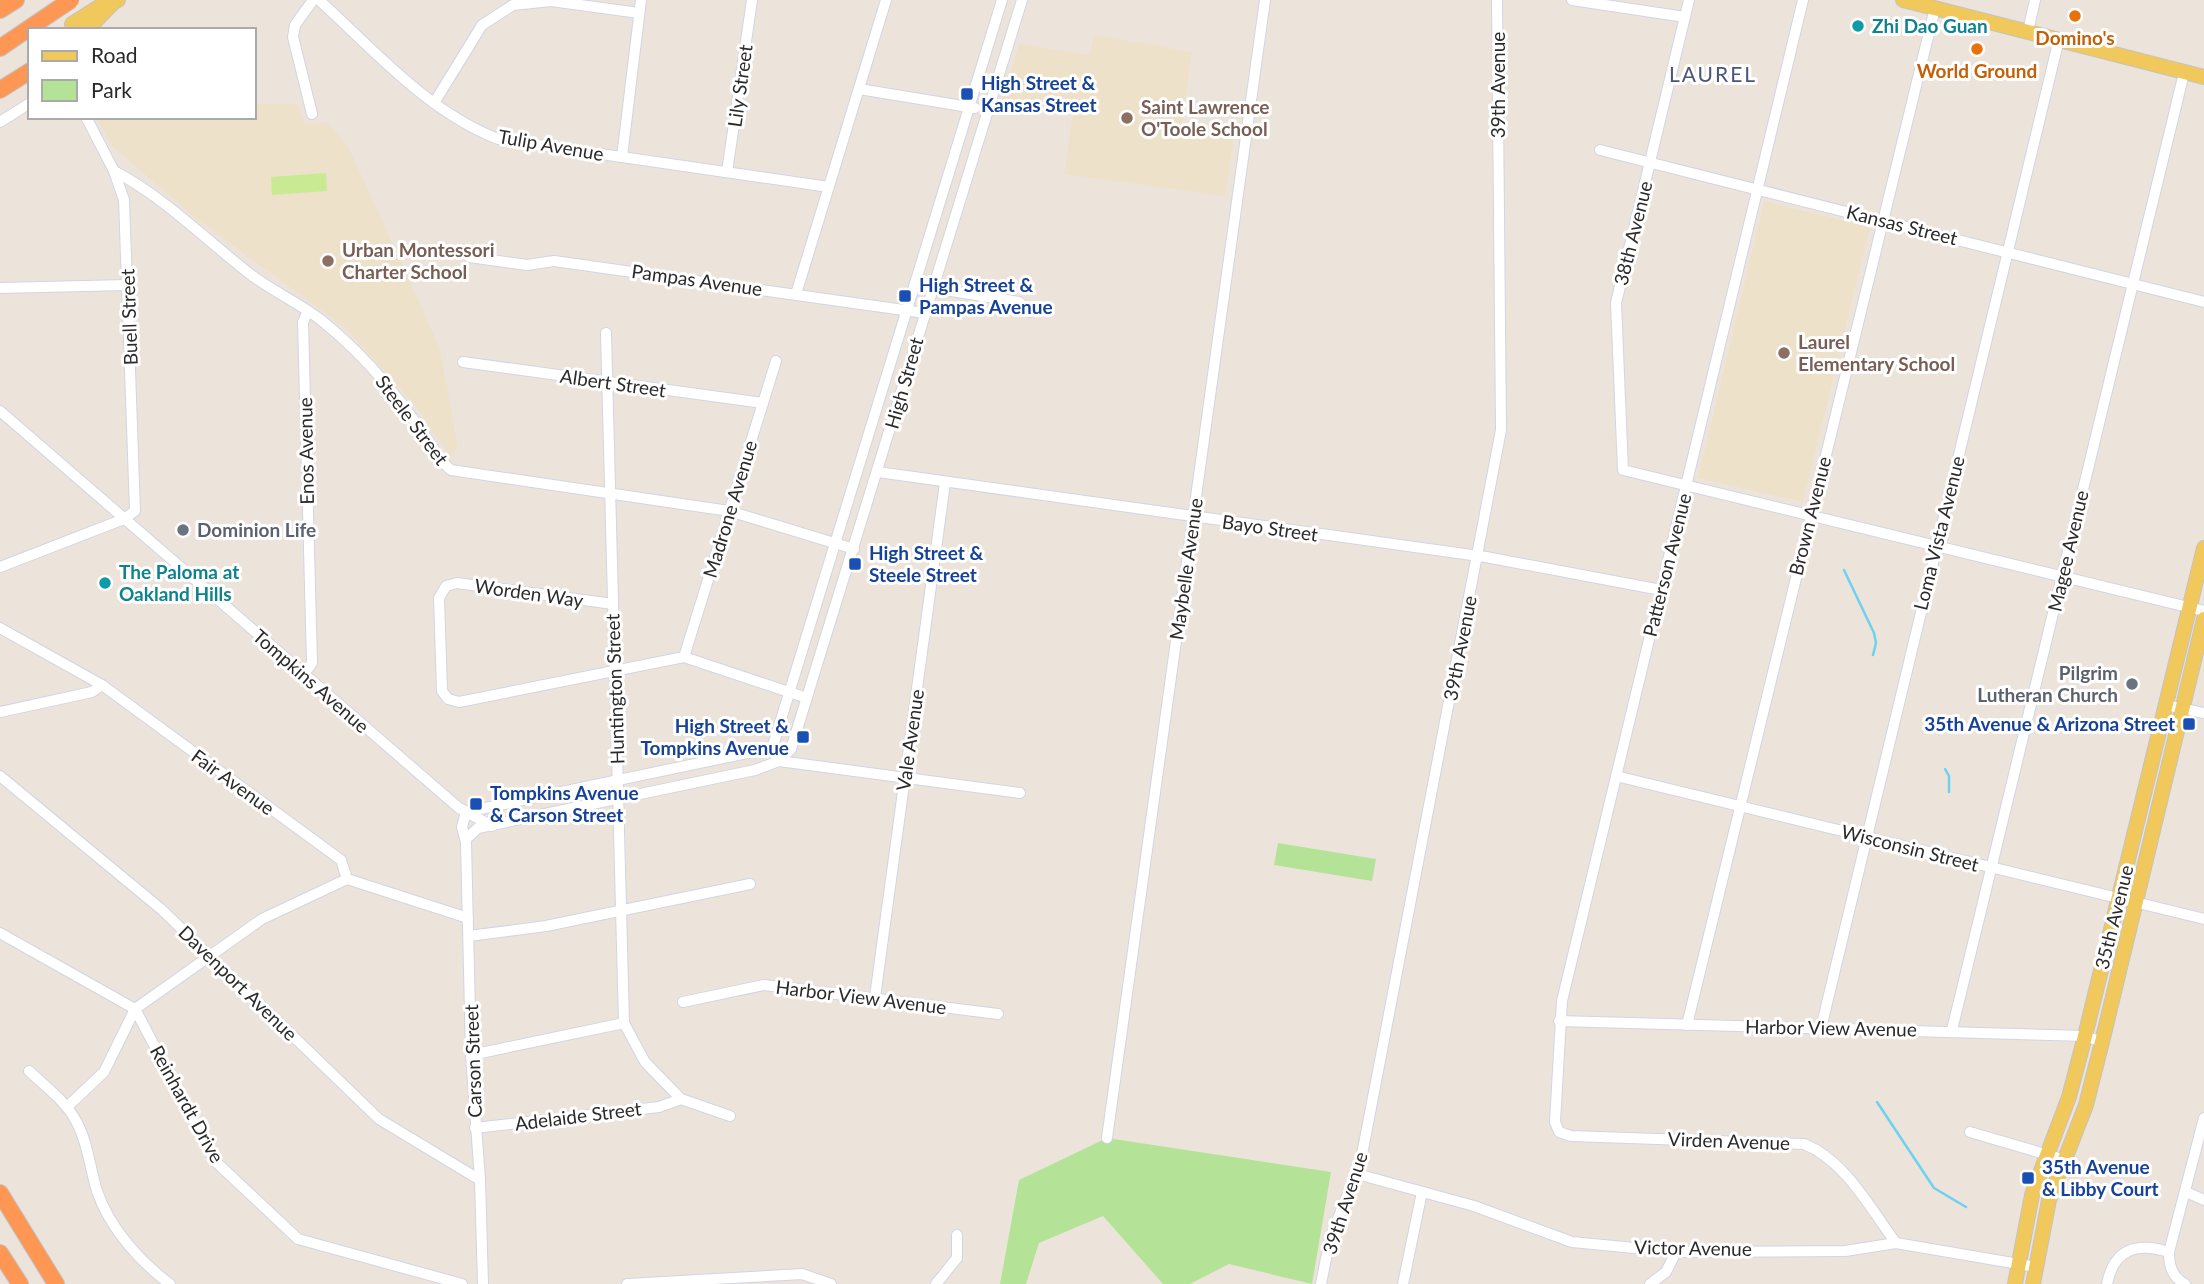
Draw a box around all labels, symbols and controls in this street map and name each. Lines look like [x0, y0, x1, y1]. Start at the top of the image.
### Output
marker: Domino's [2067, 8, 2083, 24]
place label: Zhi Dao Guan [1872, 14, 1988, 37]
marker: Zhi Dao Guan [1850, 18, 1866, 34]
place label: Domino's [2035, 26, 2115, 49]
legend [28, 28, 256, 119]
street label: 39th Avenue [1486, 32, 1509, 138]
marker: World Ground [1969, 41, 1985, 57]
text: Road [91, 42, 138, 67]
street label: Lily Street [722, 43, 757, 129]
place label: World Ground [1917, 59, 2037, 82]
district label: LAUREL [1669, 61, 1757, 86]
place label: High Street & Kansas Street [981, 71, 1096, 116]
text: Park [91, 77, 132, 102]
marker: High Street & Kansas Street [959, 86, 975, 102]
place label: Saint Lawrence O'Toole School [1141, 95, 1270, 140]
marker: Saint Lawrence O'Toole School [1119, 110, 1135, 126]
street label: Tulip Avenue [497, 124, 606, 165]
street label: 38th Avenue [1608, 178, 1657, 287]
street label: Kansas Street [1844, 200, 1960, 249]
place label: Urban Montessori Charter School [342, 238, 494, 283]
marker: Urban Montessori Charter School [320, 253, 336, 269]
street label: Pampas Avenue [630, 259, 764, 300]
street label: Buell Street [115, 268, 142, 366]
place label: High Street & Pampas Avenue [919, 273, 1053, 318]
marker: High Street & Pampas Avenue [897, 288, 913, 304]
place label: Laurel Elementary School [1798, 330, 1955, 375]
street label: High Street [879, 334, 928, 431]
marker: Laurel Elementary School [1776, 345, 1792, 361]
street label: Albert Street [559, 364, 668, 401]
street label: Steele Street [371, 370, 454, 469]
street label: Enos Avenue [293, 397, 318, 505]
street label: Madrone Avenue [698, 437, 761, 580]
street label: Loma Vista Avenue [1908, 453, 1969, 612]
street label: Brown Avenue [1784, 454, 1835, 578]
street label: Magee Avenue [2042, 488, 2093, 614]
street label: Patterson Avenue [1638, 491, 1695, 639]
street label: Maybelle Avenue [1164, 496, 1207, 641]
street label: Bayo Street [1221, 509, 1320, 546]
place label: Dominion Life [197, 518, 316, 541]
marker: Dominion Life [175, 522, 191, 538]
place label: High Street & Steele Street [869, 541, 983, 586]
marker: High Street & Steele Street [847, 556, 863, 572]
place label: The Paloma at Oakland Hills [119, 560, 239, 605]
street label: Worden Way [473, 574, 585, 612]
marker: The Paloma at Oakland Hills [97, 575, 113, 591]
street label: 39th Avenue [1438, 593, 1481, 702]
street label: Huntington Street [600, 613, 629, 765]
street label: Tompkins Avenue [249, 624, 374, 737]
place label: Pilgrim Lutheran Church [1977, 661, 2118, 706]
marker: Pilgrim Lutheran Church [2124, 676, 2140, 692]
street label: Vale Avenue [891, 688, 928, 792]
place label: 35th Avenue & Arizona Street [1924, 712, 2175, 735]
place label: High Street & Tompkins Avenue [640, 714, 789, 759]
marker: 35th Avenue & Arizona Street [2181, 716, 2197, 732]
marker: High Street & Tompkins Avenue [795, 729, 811, 745]
street label: Fair Avenue [187, 744, 279, 819]
place label: Tompkins Avenue & Carson Street [490, 781, 639, 826]
marker: Tompkins Avenue & Carson Street [468, 796, 484, 812]
street label: Wisconsin Street [1839, 819, 1981, 876]
street label: 35th Avenue [2089, 862, 2138, 971]
street label: Davenport Avenue [174, 920, 302, 1045]
street label: Harbor View Avenue [774, 975, 948, 1018]
street label: Carson Street [459, 1004, 486, 1118]
street label: Harbor View Avenue [1745, 1015, 1917, 1040]
street label: Reinhardt Drive [146, 1041, 229, 1166]
street label: Adelaide Street [513, 1096, 643, 1135]
street label: Virden Avenue [1667, 1127, 1791, 1154]
street label: 39th Avenue [1317, 1149, 1372, 1257]
place label: 35th Avenue & Libby Court [2042, 1155, 2159, 1200]
marker: 35th Avenue & Libby Court [2020, 1170, 2036, 1186]
street label: Victor Avenue [1634, 1235, 1752, 1260]

